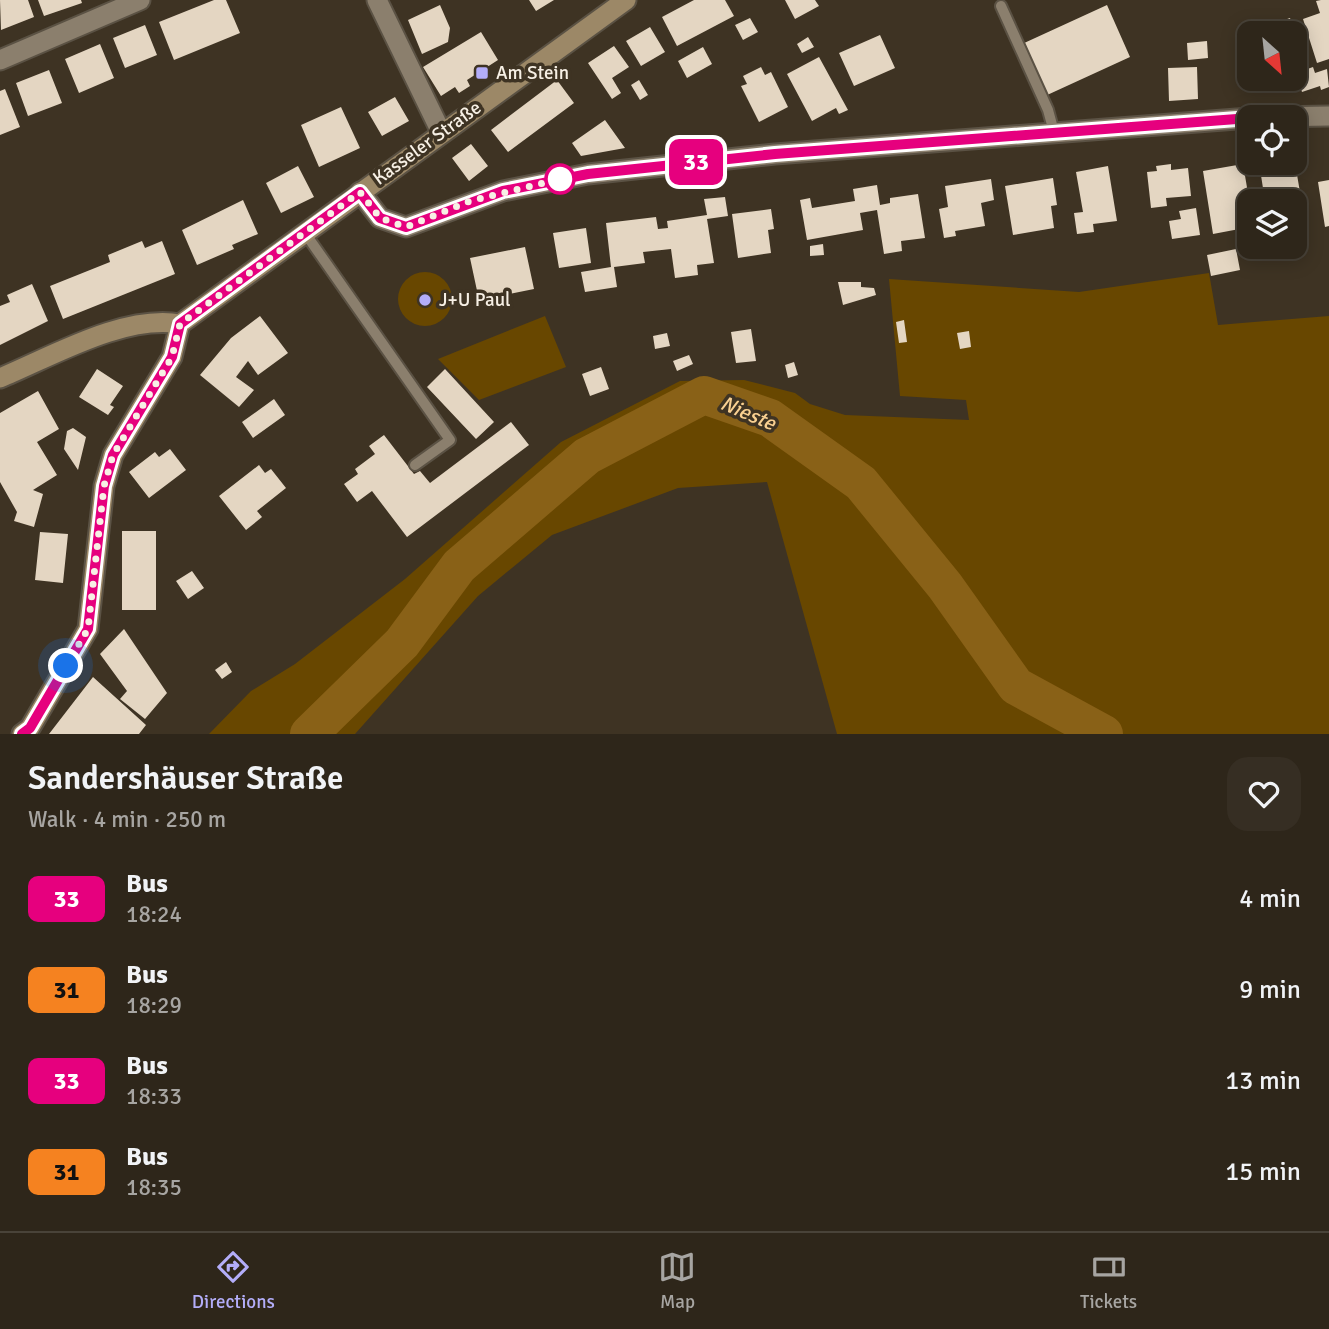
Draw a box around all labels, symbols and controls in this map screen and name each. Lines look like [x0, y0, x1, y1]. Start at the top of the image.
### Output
north arrow [1237, 21, 1307, 91]
map controls [1237, 21, 1307, 259]
place label: Am Stein [496, 61, 569, 85]
marker: Am Stein [474, 65, 490, 81]
street label: Kasseler Straße [368, 96, 486, 190]
button: locate [1237, 105, 1307, 175]
line badge: 33 [664, 139, 728, 185]
text: 33 [683, 147, 709, 177]
unlabelled marker [545, 164, 575, 194]
button: layers [1237, 189, 1307, 259]
place label: J+U Paul [439, 288, 511, 312]
marker: J+U Paul [417, 292, 433, 308]
water label: Nieste [717, 390, 781, 437]
your location [48, 648, 83, 683]
button: heart [1227, 757, 1301, 831]
text: Sandershäuser Straße [28, 758, 343, 799]
text: Walk · 4 min · 250 m [28, 805, 226, 834]
text: Bus [126, 868, 168, 900]
text: 4 min [1239, 883, 1301, 915]
text: 33 [54, 884, 79, 914]
text: 18:24 [126, 900, 182, 929]
text: Bus [126, 959, 168, 991]
text: 9 min [1239, 974, 1301, 1006]
text: 31 [54, 975, 79, 1005]
text: 18:29 [126, 991, 182, 1020]
text: Bus [126, 1050, 168, 1082]
text: 13 min [1225, 1065, 1301, 1097]
text: 33 [54, 1066, 79, 1096]
text: 18:33 [126, 1082, 182, 1111]
text: Bus [126, 1141, 168, 1173]
text: 15 min [1225, 1156, 1301, 1188]
text: 31 [54, 1157, 79, 1187]
text: 18:35 [126, 1173, 182, 1202]
tab: Directions [192, 1248, 275, 1314]
tab: Map [658, 1248, 696, 1314]
tab: Tickets [1080, 1248, 1137, 1314]

